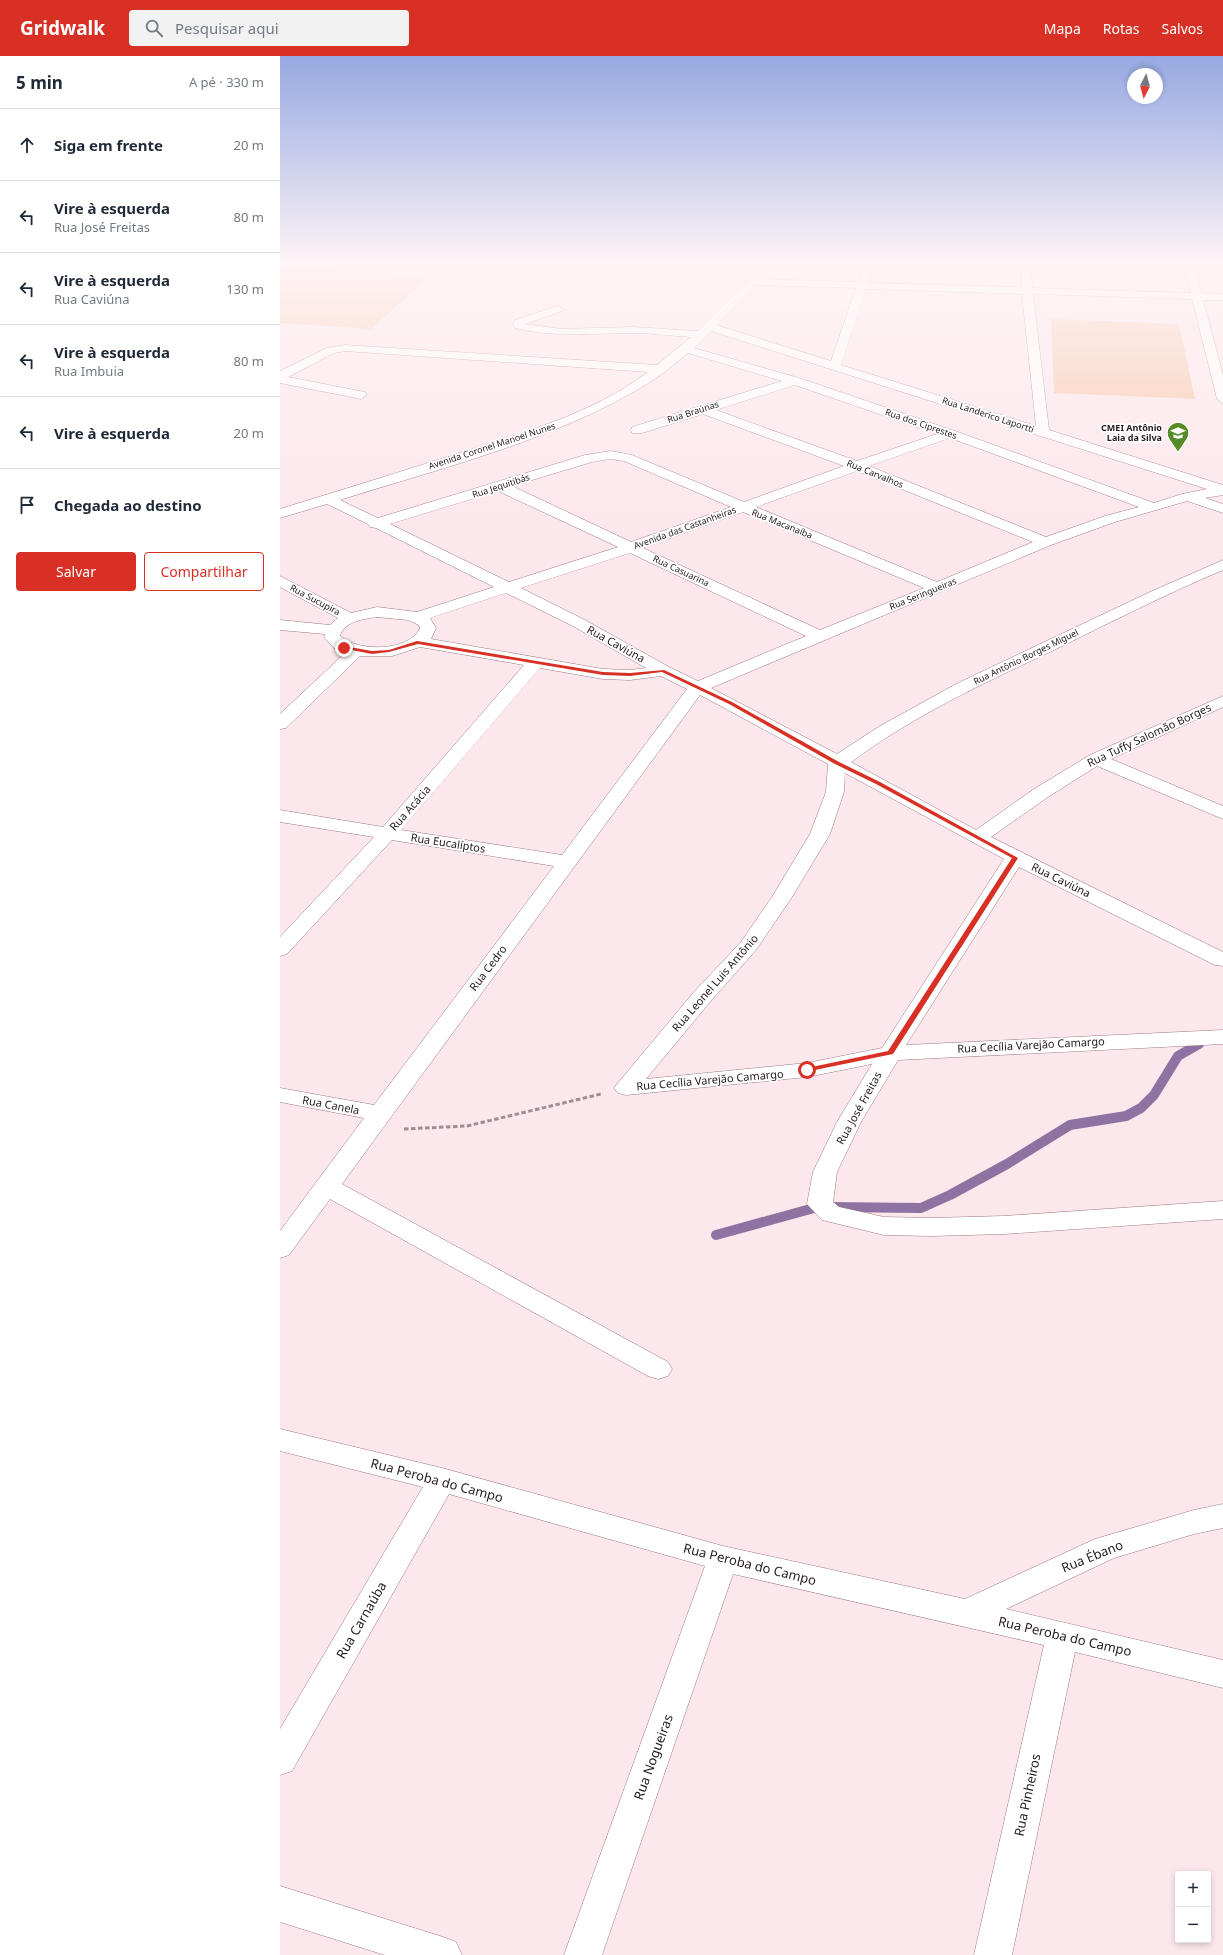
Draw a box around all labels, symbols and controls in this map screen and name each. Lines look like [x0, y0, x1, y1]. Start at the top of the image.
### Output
search box [129, 10, 409, 46]
text: Gridwalk [20, 15, 105, 41]
icon: search [143, 17, 165, 39]
text: Pesquisar aqui [175, 18, 279, 38]
text: Mapa [1044, 19, 1081, 38]
text: Rotas [1103, 19, 1140, 38]
text: Salvos [1162, 19, 1203, 38]
north arrow [1127, 68, 1163, 104]
text: 5 min [16, 71, 63, 94]
text: A pé · 330 m [189, 73, 264, 91]
icon: ahead [16, 134, 38, 156]
text: Siga em frente [54, 135, 163, 155]
text: 20 m [234, 136, 264, 154]
text: Vire à esquerda [54, 198, 170, 218]
icon: left [16, 206, 38, 228]
text: 80 m [234, 208, 264, 226]
text: Rua José Freitas [54, 218, 150, 236]
text: Vire à esquerda [54, 270, 170, 290]
icon: left [16, 278, 38, 300]
text: 130 m [226, 280, 264, 298]
text: Rua Caviúna [54, 290, 130, 308]
text: Vire à esquerda [54, 342, 170, 362]
icon: left [16, 350, 38, 372]
text: 80 m [234, 352, 264, 370]
text: Rua Imbuia [54, 362, 124, 380]
street label: Rua Landerico Laportti [941, 394, 1036, 436]
street label: Rua Braúnas [665, 397, 720, 426]
street label: Rua dos Ciprestes [883, 405, 959, 442]
street label: Avenida Coronel Manoel Nunes [427, 419, 557, 472]
school or university icon: CMEI Antônio Laia da Silva [1165, 420, 1191, 453]
place label: CMEI Antônio Laia da Silva [1101, 421, 1162, 444]
icon: left [16, 422, 38, 444]
text: Vire à esquerda [54, 423, 170, 443]
text: 20 m [234, 424, 264, 442]
street label: Rua Carvalhos [845, 456, 906, 491]
street label: Rua Jequitibás [470, 470, 531, 501]
icon: arrive [16, 494, 38, 516]
text: Chegada ao destino [54, 495, 202, 515]
street label: Avenida das Castanheiras [632, 503, 738, 552]
street label: Rua Macanaíba [750, 505, 815, 542]
button: Salvar [16, 552, 136, 591]
button: Compartilhar [144, 552, 264, 591]
street label: Rua Casuarina [651, 552, 712, 589]
street label: Rua Seringueiras [887, 574, 958, 613]
street label: Rua Sucupira [288, 581, 343, 618]
street label: Rua Caviúna [585, 621, 648, 666]
street label: Rua Antônio Borges Miguel [971, 625, 1080, 688]
route end [335, 639, 353, 657]
street label: Rua Tuffy Salomão Borges [1084, 699, 1213, 770]
street label: Rua Acácia [386, 782, 433, 834]
street label: Rua Eucalíptos [410, 829, 486, 856]
street label: Rua Caviúna [1029, 859, 1093, 900]
street label: Rua Leonel Luis Antônio [668, 931, 761, 1034]
street label: Rua Cedro [465, 942, 510, 994]
street label: Rua Cecília Varejão Camargo [957, 1033, 1105, 1056]
route start [798, 1061, 816, 1079]
street label: Rua Cecília Varejão Camargo [636, 1066, 785, 1093]
street label: Rua José Freitas [832, 1069, 885, 1147]
street label: Rua Canela [301, 1092, 361, 1117]
street label: Rua Peroba do Campo [369, 1454, 505, 1506]
street label: Rua Ébano [1058, 1535, 1126, 1577]
street label: Rua Peroba do Campo [682, 1539, 818, 1589]
street label: Rua Carnaúba [332, 1578, 390, 1662]
street label: Rua Peroba do Campo [997, 1612, 1134, 1660]
street label: Rua Nogueiras [629, 1712, 677, 1802]
street label: Rua Pinheiros [1009, 1752, 1045, 1838]
map controls [1175, 1871, 1211, 1943]
button: + [1175, 1871, 1211, 1907]
button: − [1175, 1907, 1211, 1943]

